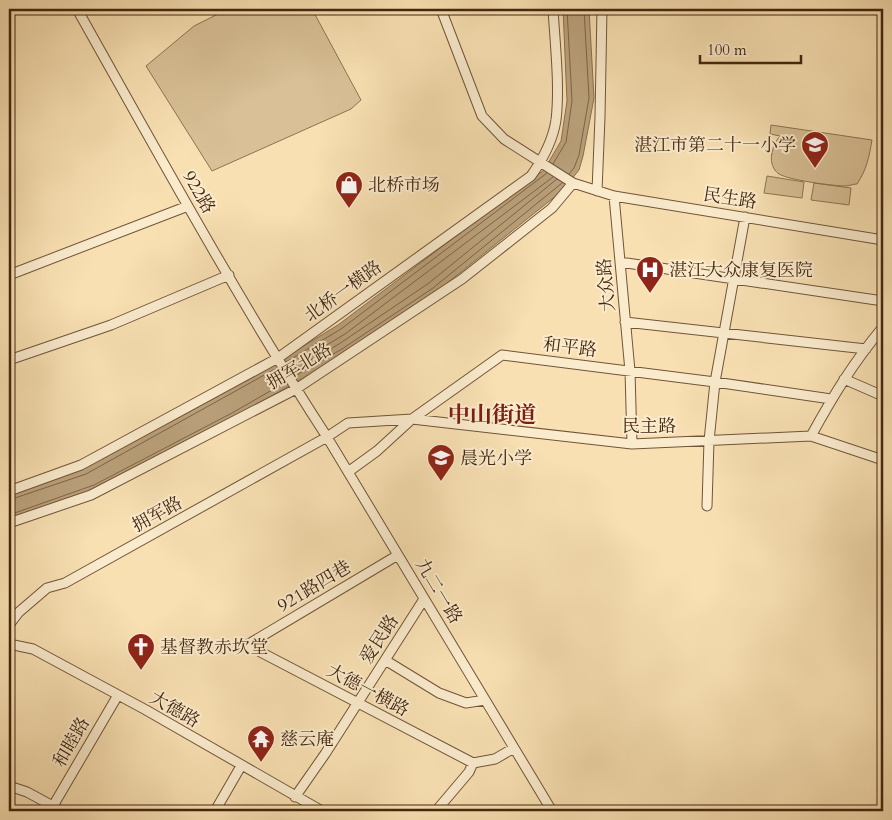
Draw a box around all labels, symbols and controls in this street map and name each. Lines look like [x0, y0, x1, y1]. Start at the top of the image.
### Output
scale bar [700, 32, 801, 64]
text: 100 m [707, 40, 747, 60]
school or university icon: 湛江市第二十一小学 [800, 130, 830, 169]
place label: 湛江市第二十一小学 [634, 133, 796, 158]
street label: 922路 [176, 166, 221, 218]
shop icon: 北桥市场 [334, 170, 364, 209]
place label: 北桥市场 [368, 173, 440, 198]
street label: 民生路 [701, 182, 759, 215]
street label: 北桥一横路 [300, 255, 387, 328]
hospital icon: 湛江大众康复医院 [635, 255, 665, 294]
street label: 大众路 [592, 257, 621, 313]
place label: 湛江大众康复医院 [669, 258, 813, 283]
street label: 和平路 [542, 332, 598, 363]
street label: 拥军北路 [262, 337, 337, 396]
district label: 中山街道 [448, 400, 536, 430]
street label: 民主路 [622, 414, 676, 439]
school or university icon: 晨光小学 [426, 443, 456, 482]
place label: 晨光小学 [460, 446, 532, 471]
street label: 拥军路 [128, 490, 187, 538]
street label: 九二一路 [409, 554, 468, 629]
street label: 921路四巷 [273, 555, 356, 618]
street label: 爱民路 [354, 610, 405, 669]
church icon: 基督教赤坎堂 [126, 632, 156, 671]
place label: 基督教赤坎堂 [160, 635, 268, 660]
street label: 大德一横路 [322, 658, 413, 723]
street label: 大德路 [145, 685, 204, 734]
street label: 和睦路 [47, 713, 96, 772]
temple icon: 慈云庵 [246, 724, 276, 763]
place label: 慈云庵 [280, 727, 334, 752]

